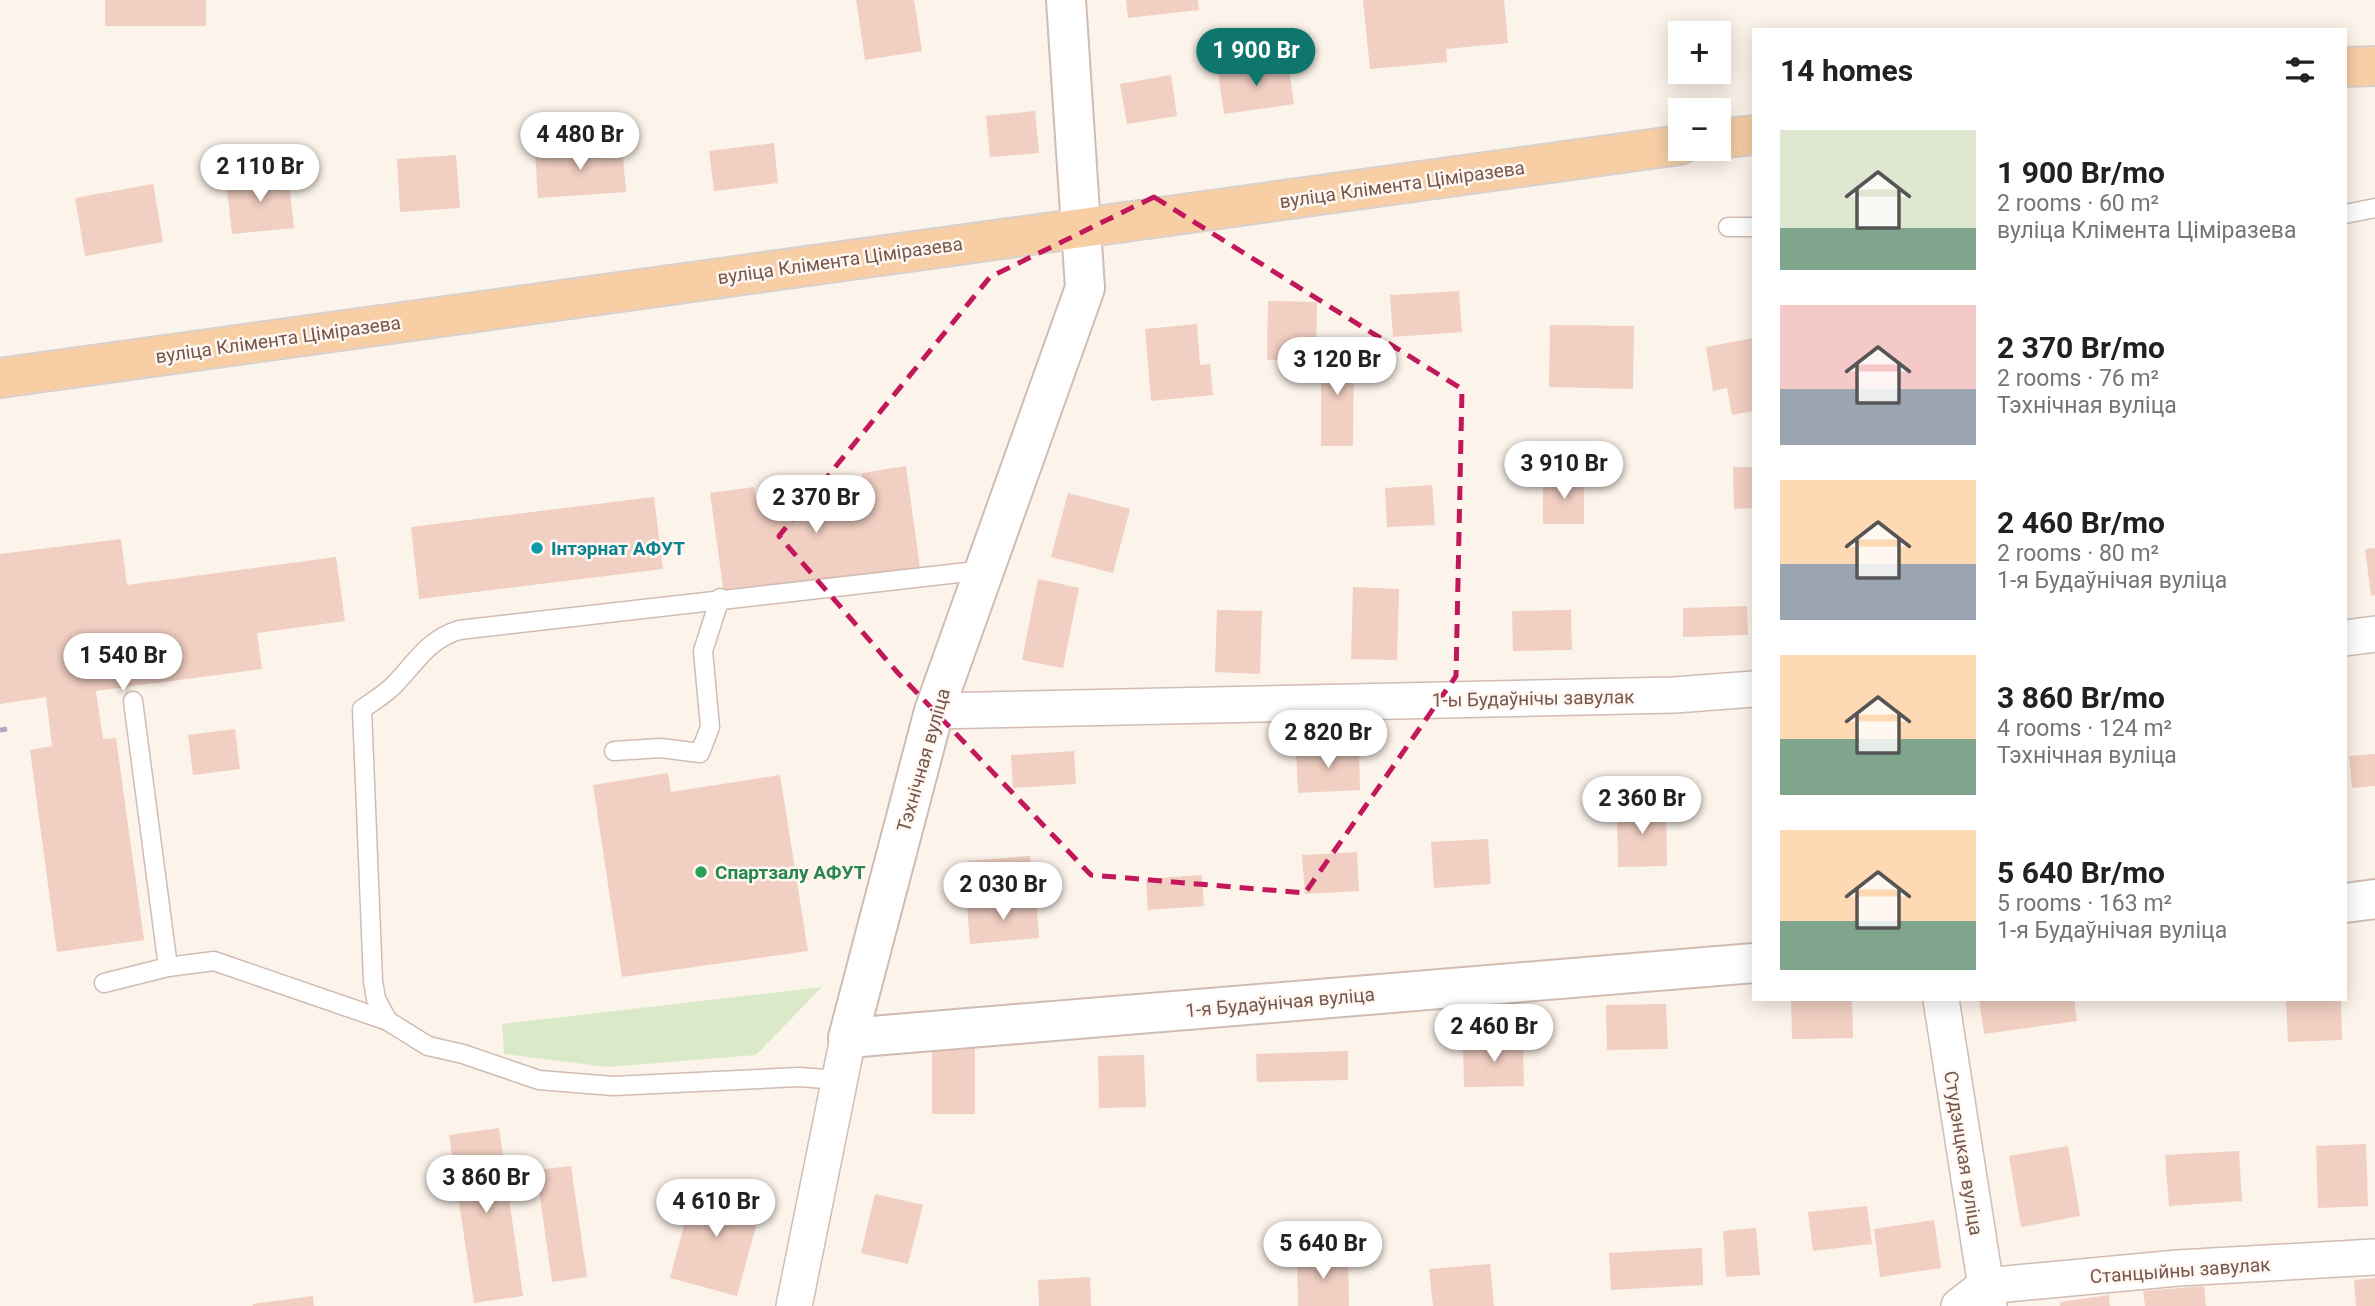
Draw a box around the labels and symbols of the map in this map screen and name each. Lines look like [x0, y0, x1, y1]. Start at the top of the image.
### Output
pin: 1 900 Br [1184, 28, 1328, 88]
pin: 4 480 Br [508, 113, 652, 172]
pin: 2 110 Br [188, 144, 332, 204]
street label: вуліца Клімента Ціміразева [1278, 156, 1526, 213]
street label: вуліца Клімента Ціміразева [716, 232, 964, 289]
street label: вуліца Клімента Ціміразева [154, 311, 402, 368]
pin: 3 120 Br [1265, 338, 1409, 397]
pin: 3 910 Br [1492, 442, 1636, 501]
pin: 2 370 Br [744, 476, 888, 535]
place label: Інтэрнат АФУТ [551, 537, 685, 560]
marker: Інтэрнат АФУТ [529, 540, 545, 556]
pin: 1 540 Br [51, 634, 195, 693]
street label: 1-ы Будаўнічы завулак [1431, 685, 1635, 712]
street label: Тэхнічная вуліца [892, 686, 955, 835]
pin: 2 820 Br [1256, 710, 1400, 770]
pin: 2 360 Br [1570, 776, 1714, 836]
place label: Спартзалу АФУТ [715, 861, 866, 884]
pin: 2 030 Br [931, 862, 1075, 922]
marker: Спартзалу АФУТ [693, 864, 709, 880]
street label: 1-я Будаўнічая вуліца [1184, 983, 1376, 1022]
pin: 2 460 Br [1422, 1004, 1566, 1064]
street label: Студэнцкая вуліца [1939, 1069, 1988, 1237]
pin: 3 860 Br [414, 1156, 558, 1215]
pin: 4 610 Br [644, 1180, 788, 1239]
pin: 5 640 Br [1251, 1222, 1395, 1281]
street label: Станцыйны завулак [2089, 1253, 2272, 1288]

